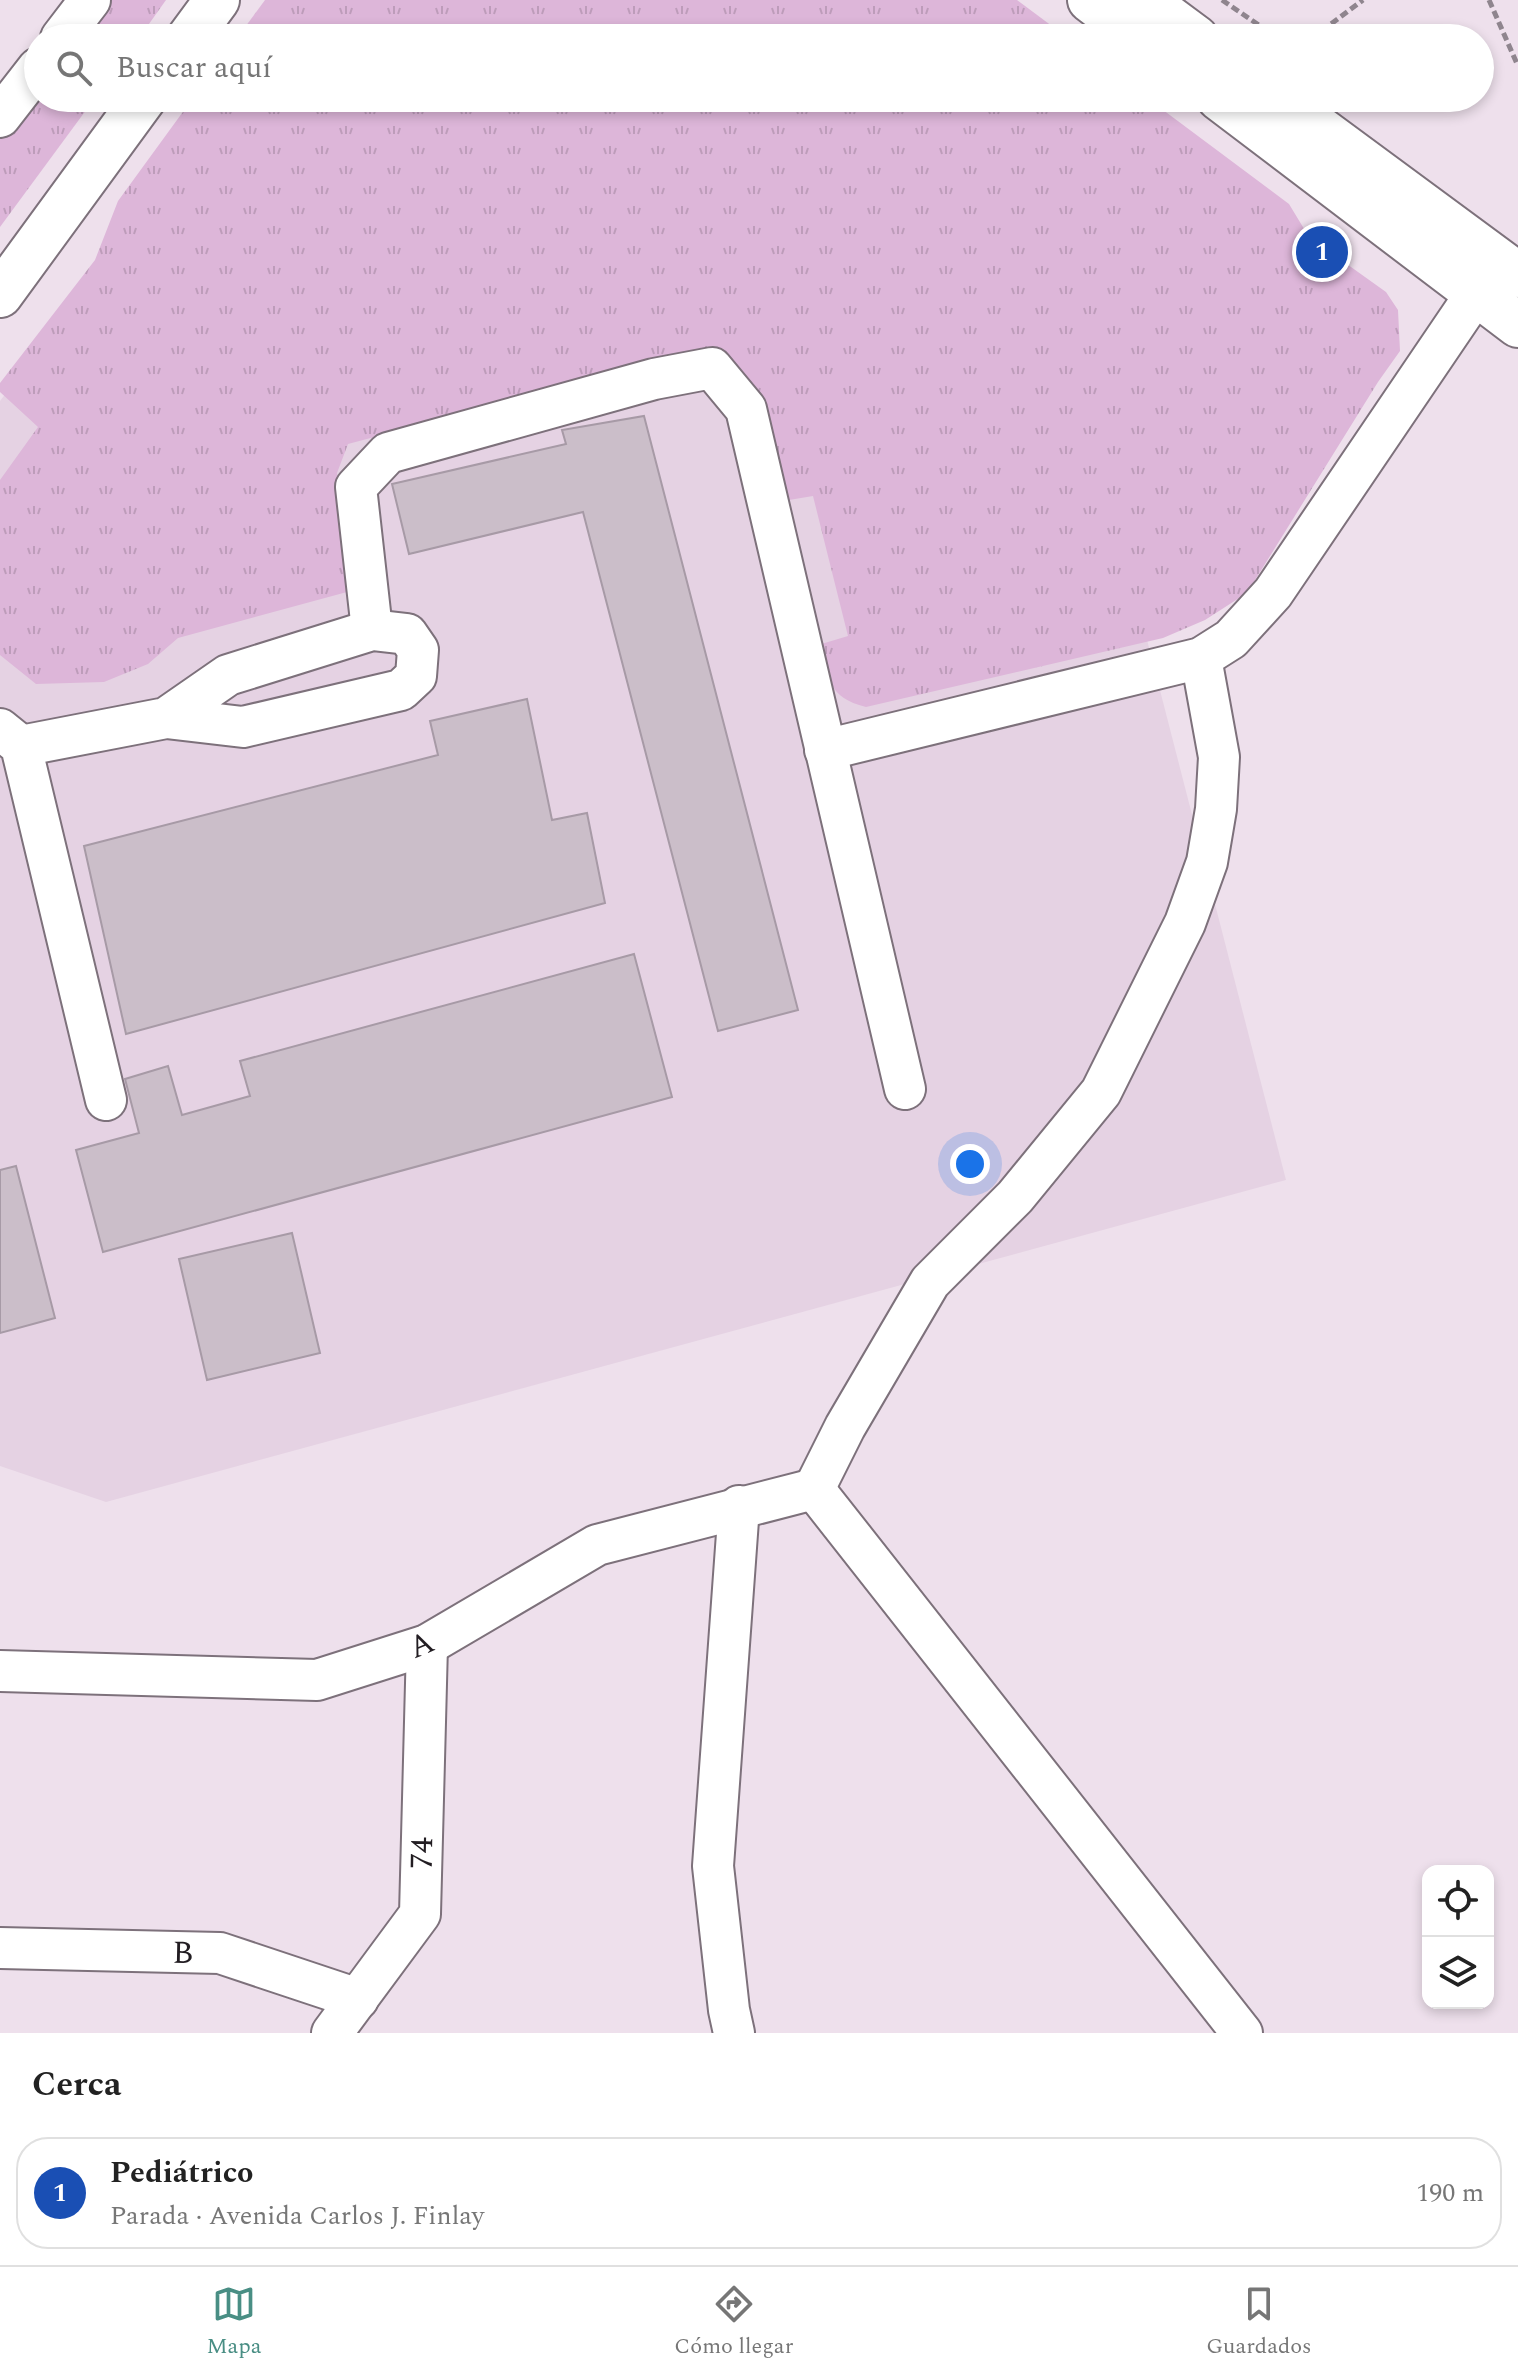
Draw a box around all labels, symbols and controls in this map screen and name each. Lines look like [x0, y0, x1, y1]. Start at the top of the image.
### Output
search box [24, 24, 1494, 112]
text: Buscar aquí [116, 45, 272, 91]
icon: search [52, 46, 96, 90]
pin: 1 [1296, 222, 1348, 282]
your location [950, 1144, 990, 1184]
street label: A [401, 1618, 442, 1673]
street label: 74 [398, 1837, 447, 1869]
map controls [1422, 1865, 1494, 2009]
button: locate [1422, 1865, 1494, 1937]
street label: B [172, 1929, 194, 1978]
button: layers [1422, 1937, 1494, 2009]
text: Cerca [32, 2059, 121, 2111]
text: Pediátrico [110, 2150, 253, 2196]
text: 1 [53, 2173, 67, 2213]
text: 190 m [1416, 2173, 1484, 2213]
text: Parada · Avenida Carlos J. Finlay [110, 2196, 484, 2236]
tab: Mapa [206, 2282, 262, 2363]
tab: Cómo llegar [674, 2282, 793, 2363]
tab: Guardados [1206, 2282, 1312, 2363]

